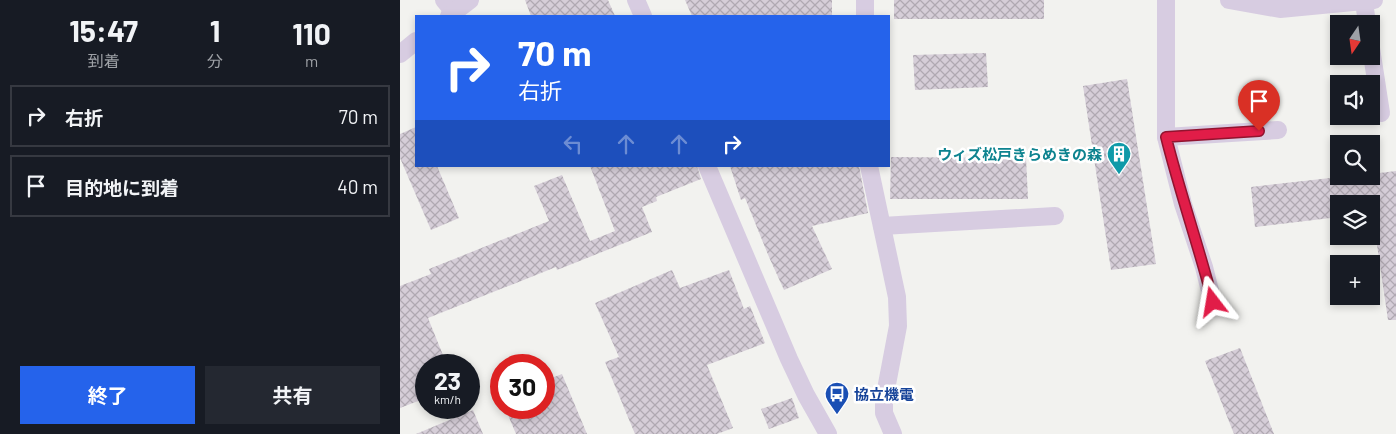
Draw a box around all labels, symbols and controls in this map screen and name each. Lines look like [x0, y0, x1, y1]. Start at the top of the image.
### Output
text: 15:47 [69, 12, 138, 48]
text: 1 [210, 12, 220, 48]
text: 110 [292, 15, 331, 51]
north arrow [1330, 15, 1380, 65]
map controls [1330, 15, 1380, 305]
text: 70 m [518, 31, 592, 73]
icon: right [435, 35, 500, 100]
text: 到着 [87, 51, 120, 70]
text: 分 [207, 51, 223, 70]
text: m [305, 51, 318, 70]
button: sound [1330, 75, 1380, 125]
text: 右折 [518, 77, 562, 103]
pin [1238, 80, 1280, 131]
icon: arrive [1245, 87, 1273, 115]
icon: right [22, 102, 50, 130]
text: 70 m [339, 105, 378, 128]
text: 右折 [65, 106, 103, 129]
icon: left [559, 130, 587, 158]
icon: ahead [612, 130, 640, 158]
icon: ahead [665, 130, 693, 158]
icon: right [718, 130, 746, 158]
button: search [1330, 135, 1380, 185]
building icon: ウィズ松戸きらめきの森 [1106, 141, 1132, 175]
place label: ウィズ松戸きらめきの森 [937, 145, 1102, 163]
icon: arrive [22, 172, 50, 200]
text: 40 m [337, 175, 378, 198]
text: 目的地に到着 [65, 176, 179, 199]
button: layers [1330, 195, 1380, 245]
button: + [1330, 255, 1380, 305]
position arrow [1186, 275, 1238, 327]
speed limit sign: 30 [490, 354, 555, 419]
text: 23 [434, 365, 461, 395]
button: 終了 [20, 366, 195, 424]
button: 共有 [205, 366, 380, 424]
bus stop icon: 協立機電 [824, 381, 850, 415]
place label: 協立機電 [854, 385, 914, 403]
text: km/h [434, 392, 461, 406]

